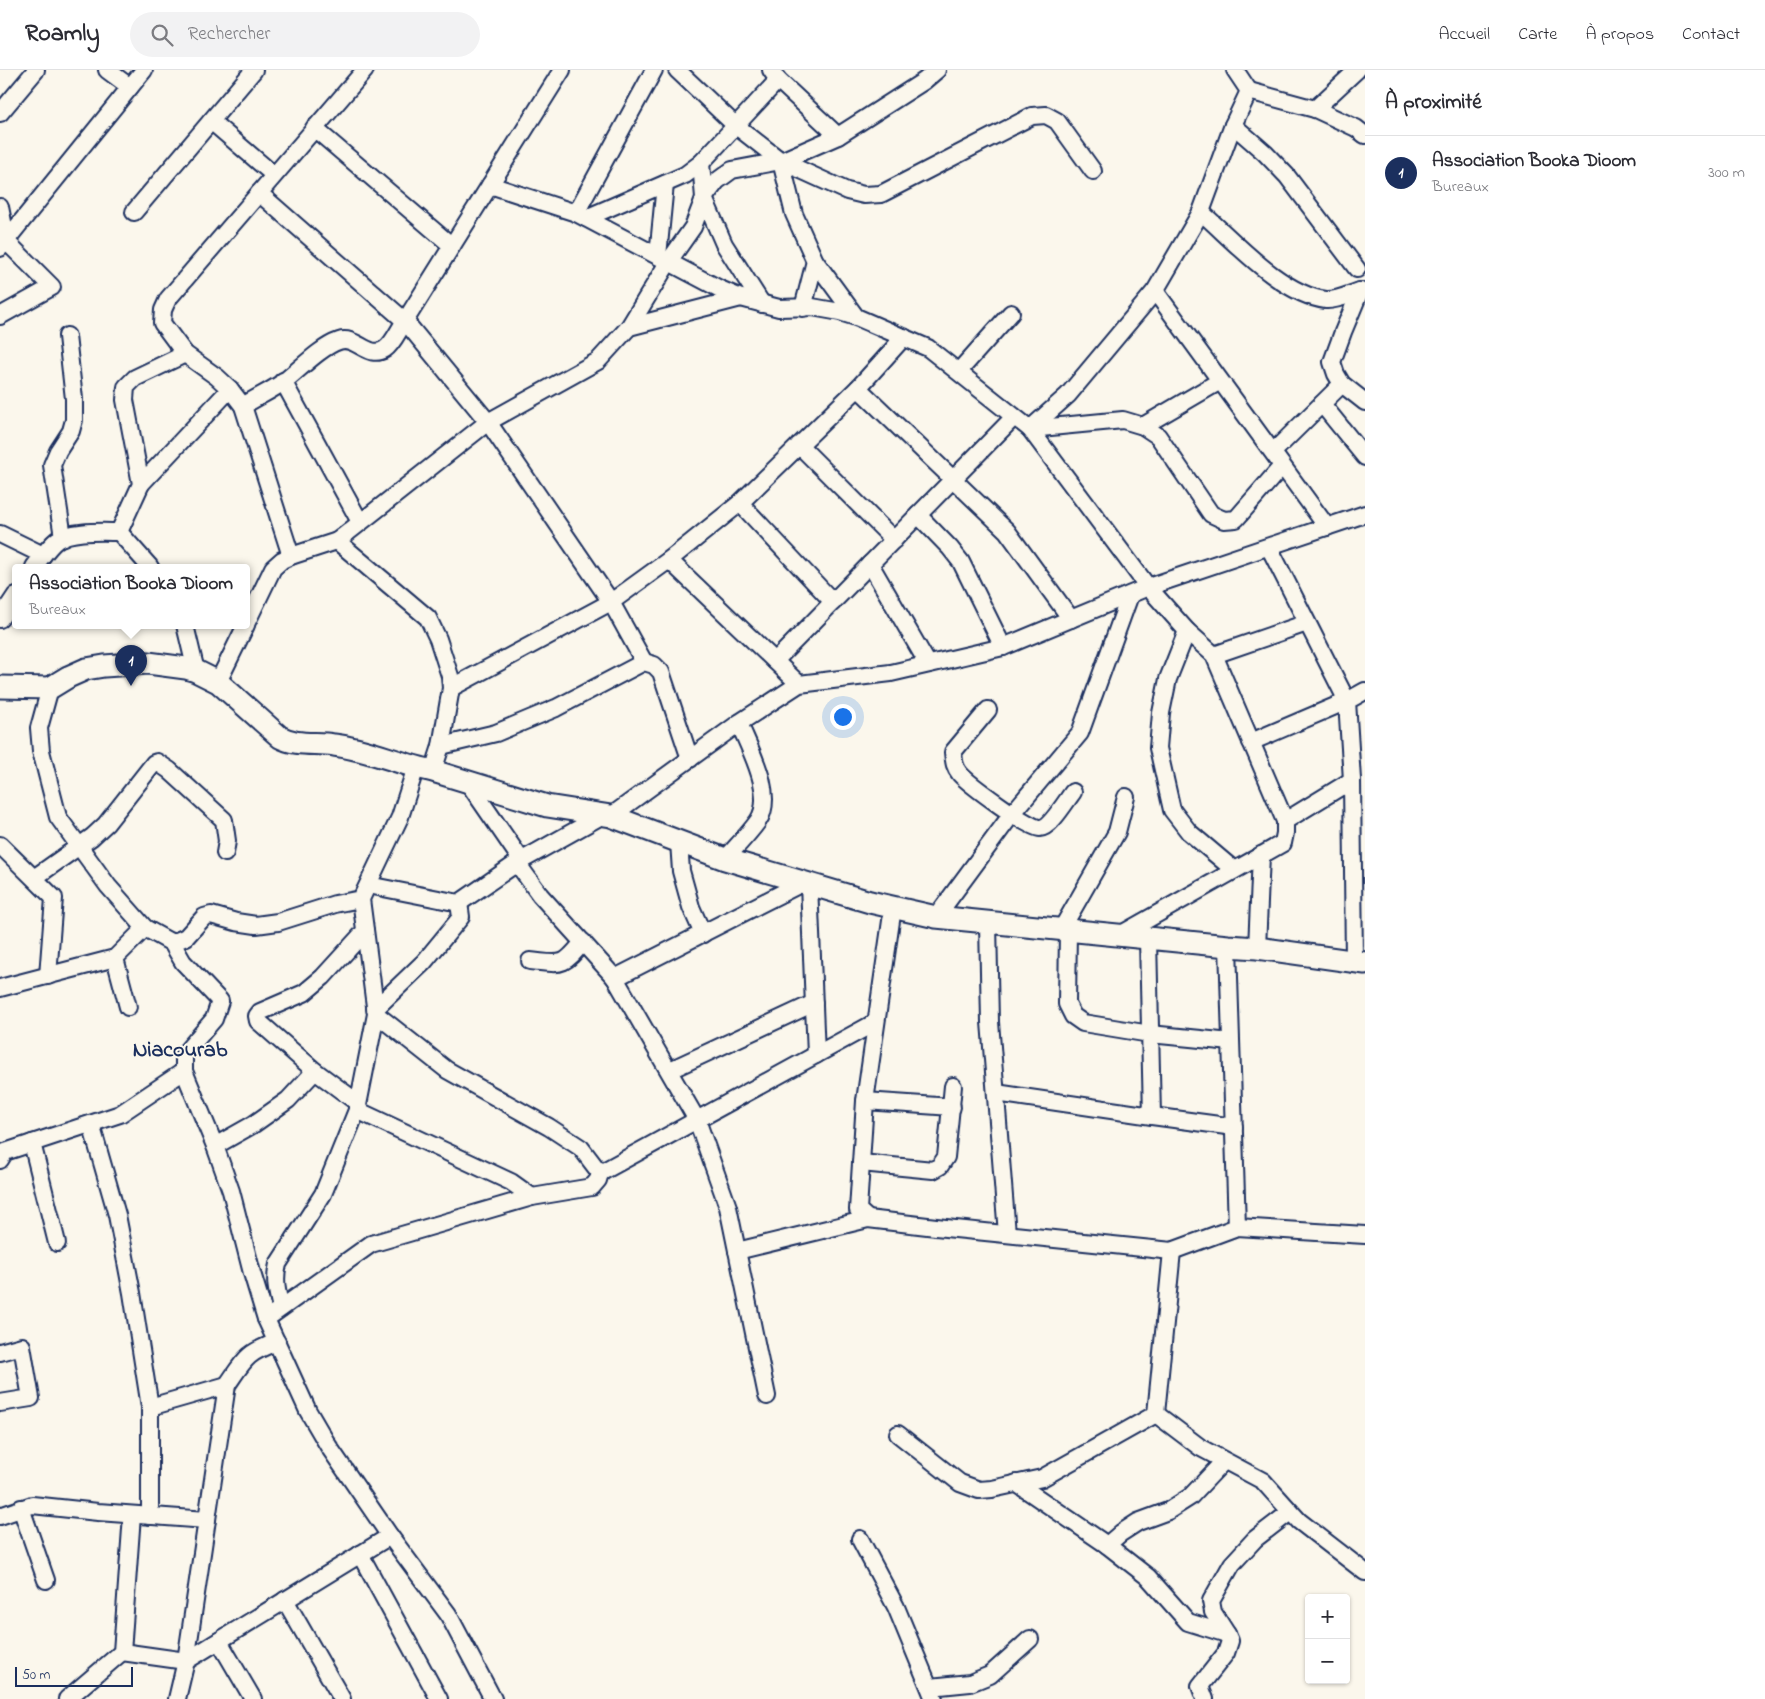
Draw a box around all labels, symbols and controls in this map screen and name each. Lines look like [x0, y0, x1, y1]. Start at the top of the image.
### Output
search box [130, 12, 480, 57]
text: Roamly [25, 17, 100, 52]
icon: search [148, 21, 176, 49]
text: Rechercher [188, 21, 270, 48]
text: Accueil [1438, 22, 1490, 48]
text: Carte [1518, 22, 1557, 48]
text: À propos [1585, 22, 1654, 48]
text: Contact [1682, 22, 1740, 48]
text: À proximité [1385, 88, 1482, 118]
text: Association Booka Dioom [1432, 148, 1636, 175]
text: 1 [1398, 161, 1404, 185]
text: 300 m [1708, 161, 1745, 185]
text: Bureaux [1432, 175, 1489, 199]
popup [12, 564, 250, 629]
text: Association Booka Dioom [29, 571, 233, 598]
text: Bureaux [29, 598, 86, 622]
pin: 1 [115, 645, 147, 686]
your location [830, 704, 856, 730]
district label: Niacourab [133, 1035, 228, 1067]
map controls [1305, 1594, 1350, 1684]
button: + [1305, 1594, 1350, 1639]
button: − [1305, 1639, 1350, 1684]
scale bar [15, 1664, 132, 1687]
text: 50 m [22, 1665, 50, 1686]

